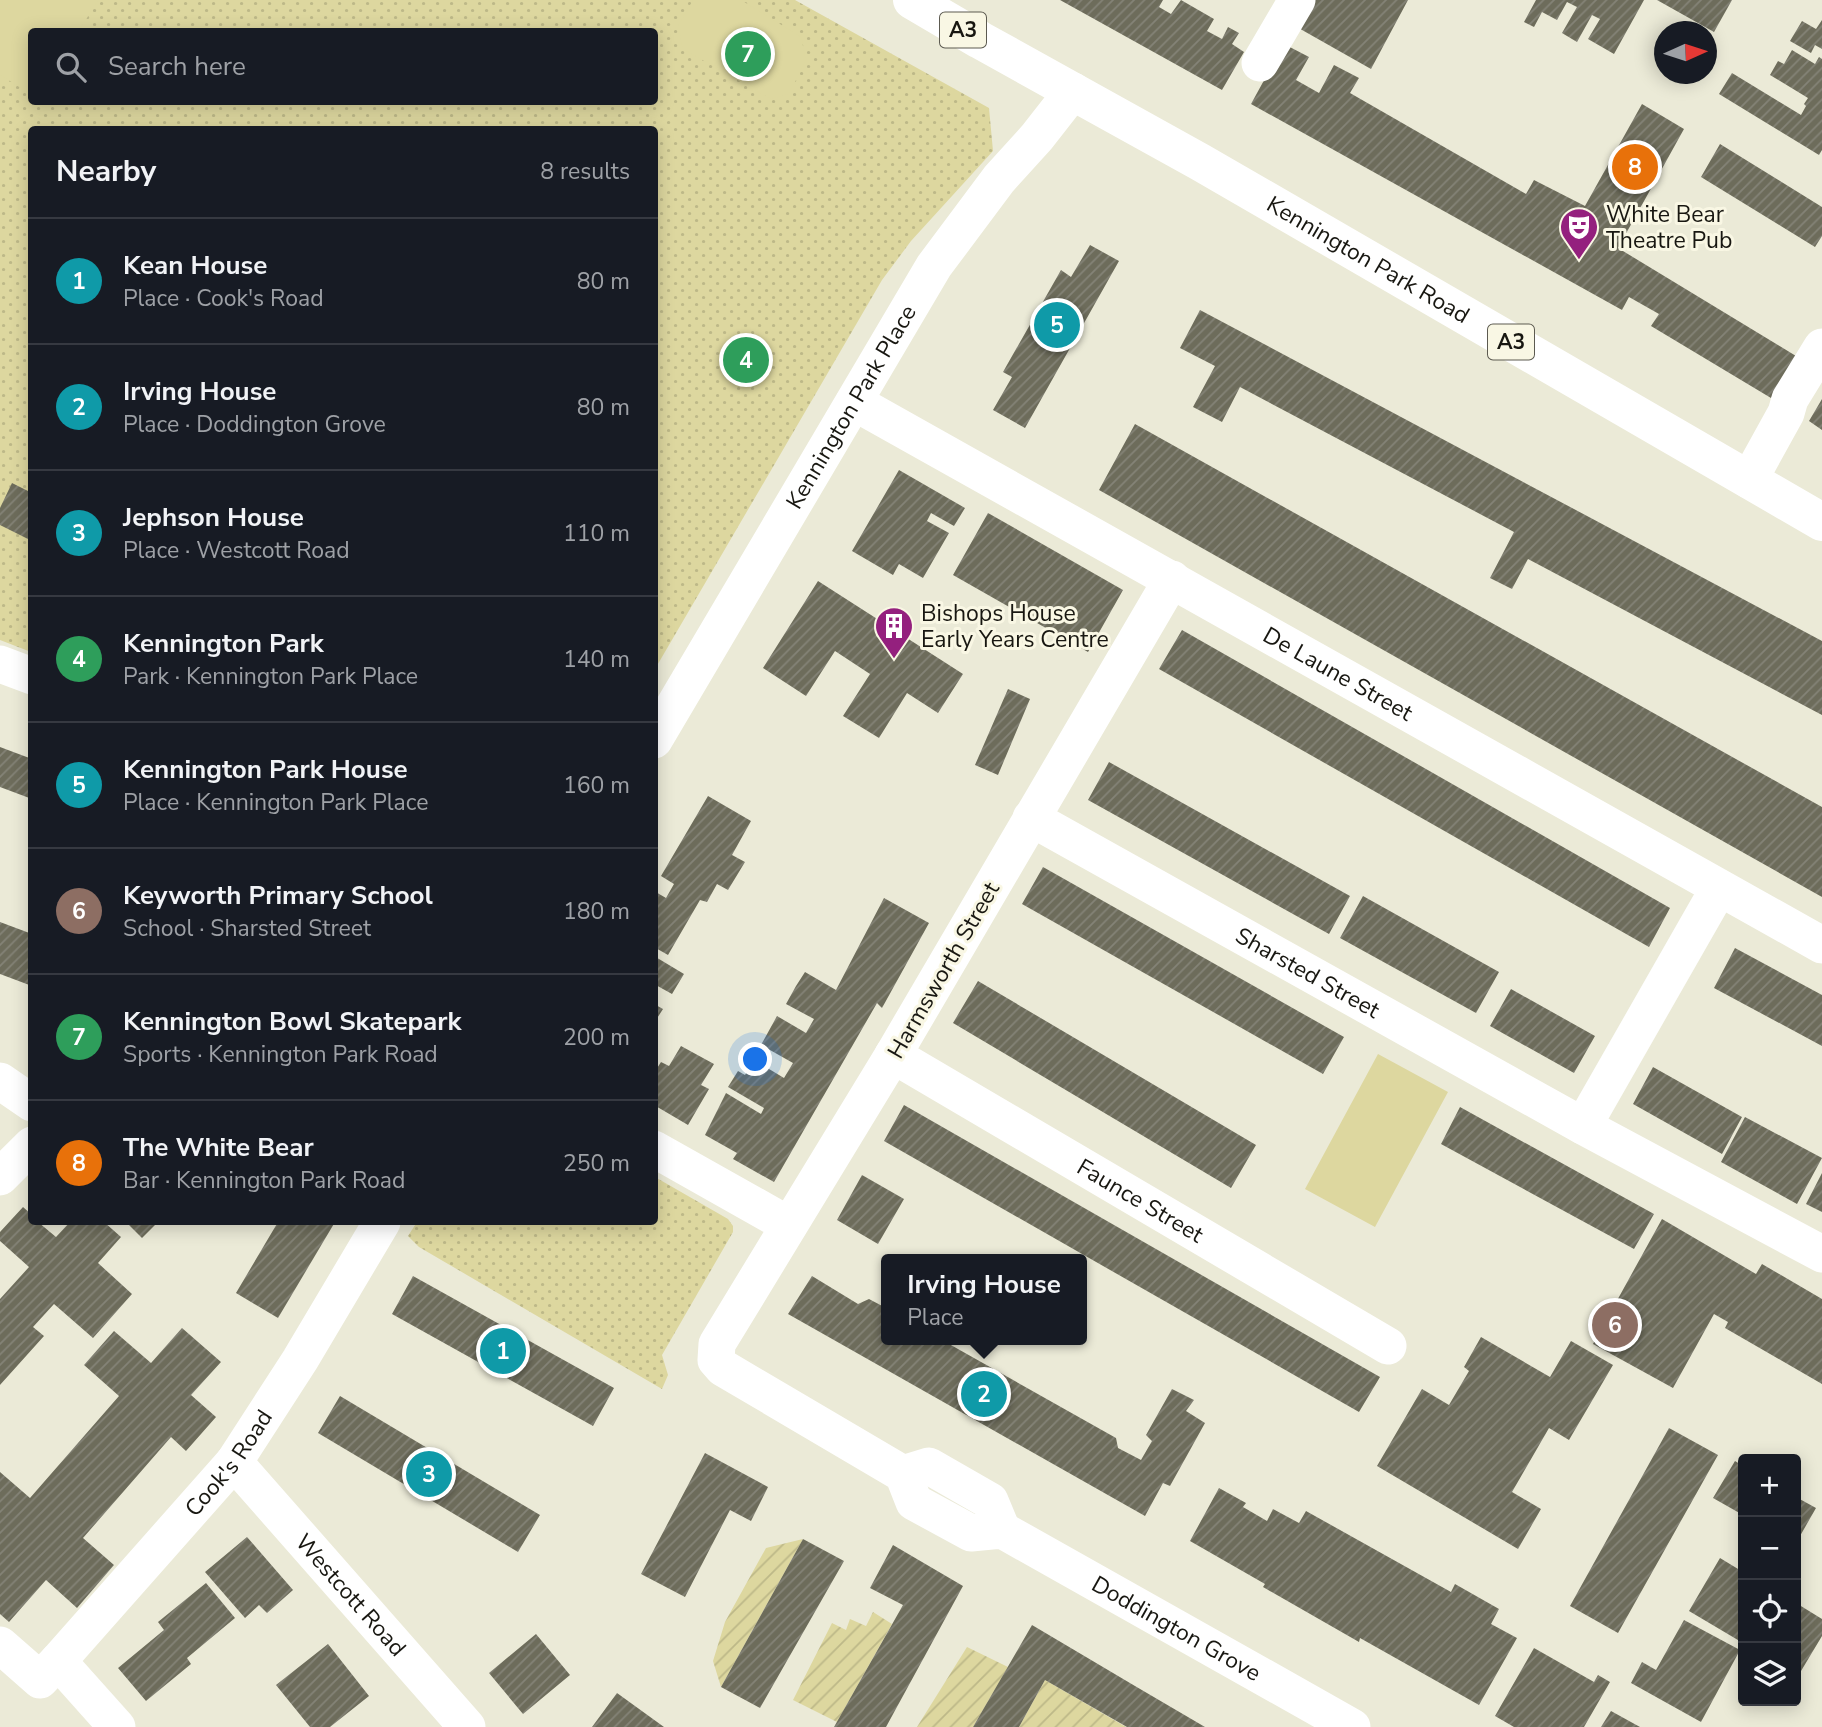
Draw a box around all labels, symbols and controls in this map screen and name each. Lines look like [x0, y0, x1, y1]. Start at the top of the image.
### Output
road number: A3 [940, 12, 986, 48]
north arrow [1654, 21, 1717, 84]
search box [28, 28, 658, 105]
pin: 7 [725, 28, 771, 80]
icon: search [52, 48, 90, 86]
text: Search here [108, 49, 246, 84]
pin: 8 [1612, 141, 1658, 193]
text: Nearby [56, 151, 156, 192]
text: 8 results [540, 156, 630, 187]
street label: Kennington Park Road [1261, 189, 1475, 331]
place label: White Bear Theatre Pub [1606, 199, 1732, 256]
theatre icon: White Bear Theatre Pub [1558, 206, 1600, 261]
text: Kean House [123, 248, 267, 283]
text: 1 [72, 266, 86, 297]
text: 80 m [577, 266, 630, 297]
text: Place · Cook's Road [123, 283, 324, 314]
street label: Kennington Park Place [779, 299, 924, 515]
pin: 5 [1034, 299, 1080, 351]
road number: A3 [1488, 324, 1534, 360]
pin: 4 [723, 334, 769, 386]
text: Irving House [123, 374, 276, 409]
text: 2 [72, 392, 86, 423]
text: 80 m [577, 392, 630, 423]
text: Place · Doddington Grove [123, 409, 386, 440]
text: Jephson House [123, 500, 304, 535]
text: 3 [72, 518, 86, 549]
text: 110 m [563, 518, 630, 549]
text: Place · Westcott Road [123, 535, 350, 566]
place label: Bishops House Early Years Centre [921, 598, 1109, 655]
building icon: Bishops House Early Years Centre [873, 605, 915, 660]
street label: De Laune Street [1257, 620, 1419, 729]
text: Kennington Park [123, 626, 324, 661]
text: 4 [72, 644, 86, 675]
text: 140 m [563, 644, 630, 675]
text: Park · Kennington Park Place [123, 661, 418, 692]
text: Kennington Park House [123, 752, 408, 787]
text: 5 [72, 770, 86, 801]
text: 160 m [563, 770, 630, 801]
text: Place · Kennington Park Place [123, 787, 428, 818]
street label: Harmsworth Street [880, 875, 1007, 1064]
text: Keyworth Primary School [123, 878, 433, 913]
text: 6 [72, 896, 86, 927]
text: 180 m [563, 896, 630, 927]
text: School · Sharsted Street [123, 913, 371, 944]
street label: Sharsted Street [1230, 920, 1386, 1026]
text: Kennington Bowl Skatepark [123, 1004, 461, 1039]
text: 7 [72, 1022, 86, 1053]
text: 200 m [563, 1022, 630, 1053]
text: Sports · Kennington Park Road [123, 1039, 438, 1070]
your location [738, 1042, 772, 1076]
text: The White Bear [123, 1130, 314, 1165]
text: 8 [72, 1148, 86, 1179]
text: 250 m [563, 1148, 630, 1179]
street label: Faunce Street [1071, 1152, 1210, 1251]
text: Bar · Kennington Park Road [123, 1165, 405, 1196]
popup [881, 1254, 1087, 1345]
text: Irving House [907, 1267, 1061, 1302]
pin: 6 [1592, 1299, 1638, 1351]
text: Place [907, 1302, 963, 1333]
pin: 1 [480, 1325, 526, 1377]
pin: 2 [961, 1368, 1007, 1420]
street label: Cook's Road [178, 1404, 280, 1523]
pin: 3 [406, 1448, 452, 1500]
map controls [1738, 1454, 1801, 1706]
button: + [1738, 1454, 1801, 1517]
button: − [1738, 1517, 1801, 1580]
street label: Westcott Road [288, 1527, 413, 1663]
street label: Doddington Grove [1086, 1569, 1267, 1689]
button: locate [1738, 1580, 1801, 1643]
button: layers [1738, 1643, 1801, 1706]

